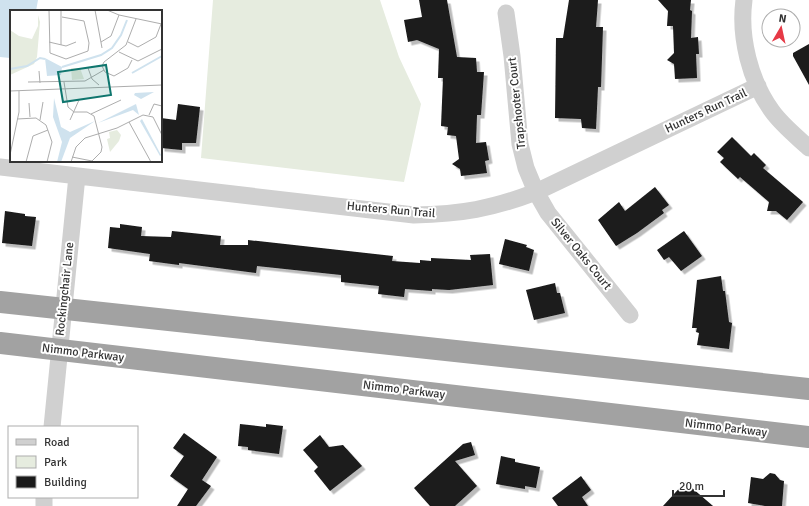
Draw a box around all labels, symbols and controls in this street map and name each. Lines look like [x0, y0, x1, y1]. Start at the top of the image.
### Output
north arrow [761, 8, 801, 48]
inset map [10, 10, 162, 162]
text: N [778, 12, 787, 26]
street label: Trapshooter Court [505, 56, 529, 150]
street label: Hunters Run Trail [663, 85, 750, 137]
street label: Hunters Run Trail [346, 199, 436, 221]
street label: Silver Oaks Court [547, 215, 615, 293]
street label: Rockingchair Lane [53, 241, 77, 337]
street label: Nimmo Parkway [41, 341, 125, 366]
street label: Nimmo Parkway [362, 378, 446, 403]
street label: Nimmo Parkway [684, 416, 768, 441]
legend [8, 426, 138, 498]
text: Road [44, 435, 70, 450]
text: Park [44, 455, 67, 470]
scale bar [673, 472, 724, 498]
text: Building [44, 475, 87, 490]
text: 20 m [679, 479, 704, 494]

